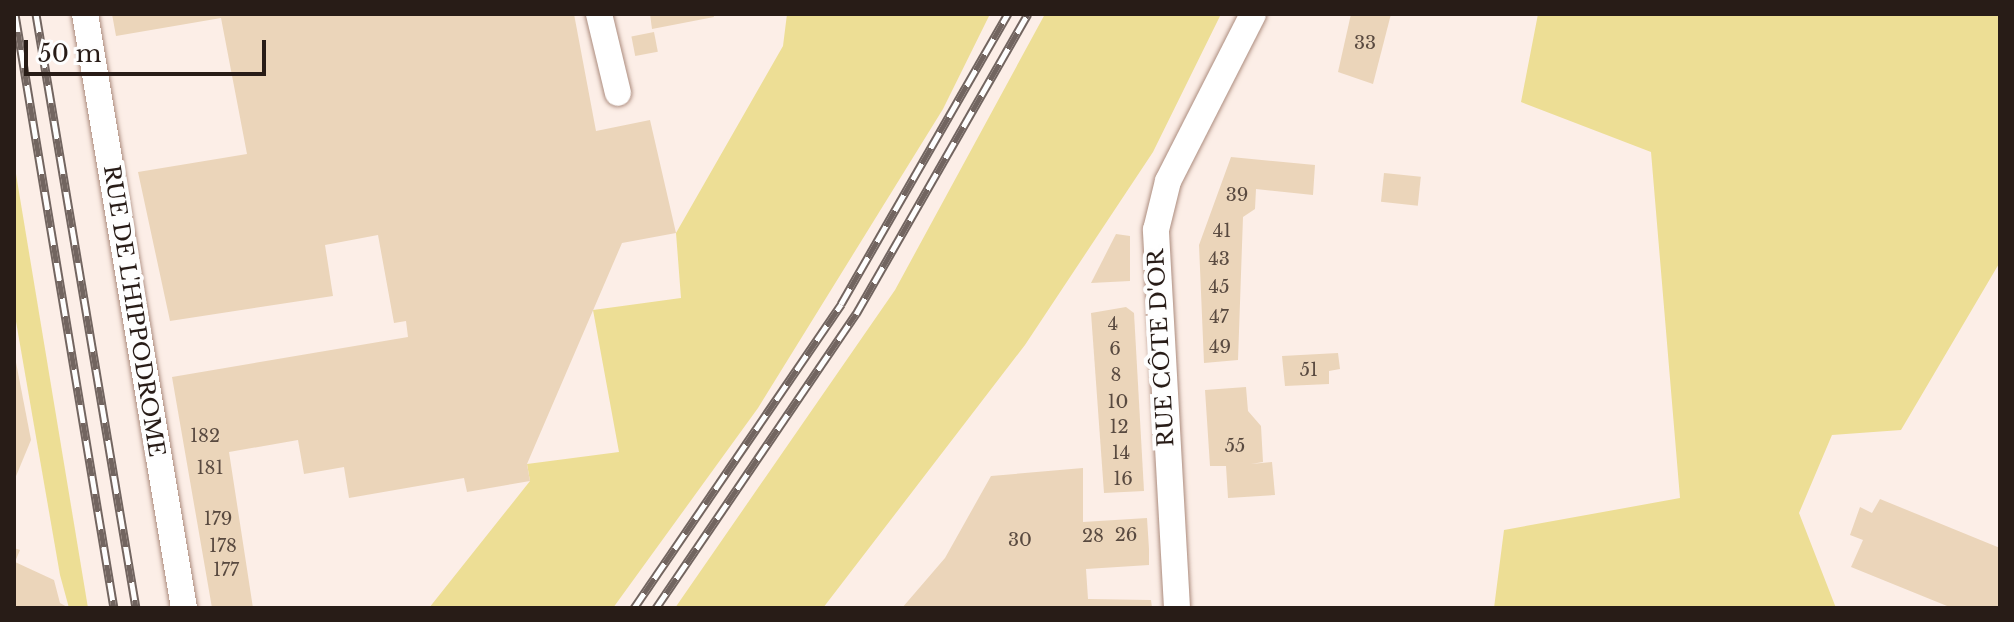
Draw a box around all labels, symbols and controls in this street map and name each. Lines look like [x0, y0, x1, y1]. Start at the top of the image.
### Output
scale bar [28, 24, 270, 74]
house number: 33 [1354, 32, 1376, 54]
text: 50 m [38, 39, 101, 68]
street label: RUE DE L'HIPPODROME [98, 163, 170, 459]
house number: 39 [1226, 184, 1248, 206]
house number: 41 [1213, 220, 1231, 242]
street label: RUE CÔTE D'OR [1143, 248, 1179, 448]
house number: 43 [1208, 248, 1230, 270]
house number: 45 [1209, 276, 1229, 298]
house number: 47 [1209, 306, 1229, 328]
house number: 4 [1108, 313, 1118, 335]
house number: 49 [1209, 336, 1231, 358]
house number: 6 [1109, 338, 1121, 360]
house number: 51 [1300, 359, 1318, 381]
house number: 8 [1111, 364, 1121, 386]
house number: 10 [1108, 391, 1128, 413]
house number: 12 [1109, 416, 1129, 438]
house number: 182 [190, 425, 220, 447]
house number: 55 [1225, 435, 1245, 457]
house number: 14 [1112, 442, 1130, 464]
house number: 181 [197, 457, 223, 479]
house number: 16 [1113, 468, 1133, 490]
house number: 179 [204, 508, 232, 530]
house number: 26 [1115, 524, 1137, 546]
house number: 28 [1082, 525, 1104, 547]
house number: 30 [1008, 529, 1032, 551]
house number: 178 [209, 535, 237, 557]
house number: 177 [213, 559, 239, 581]

